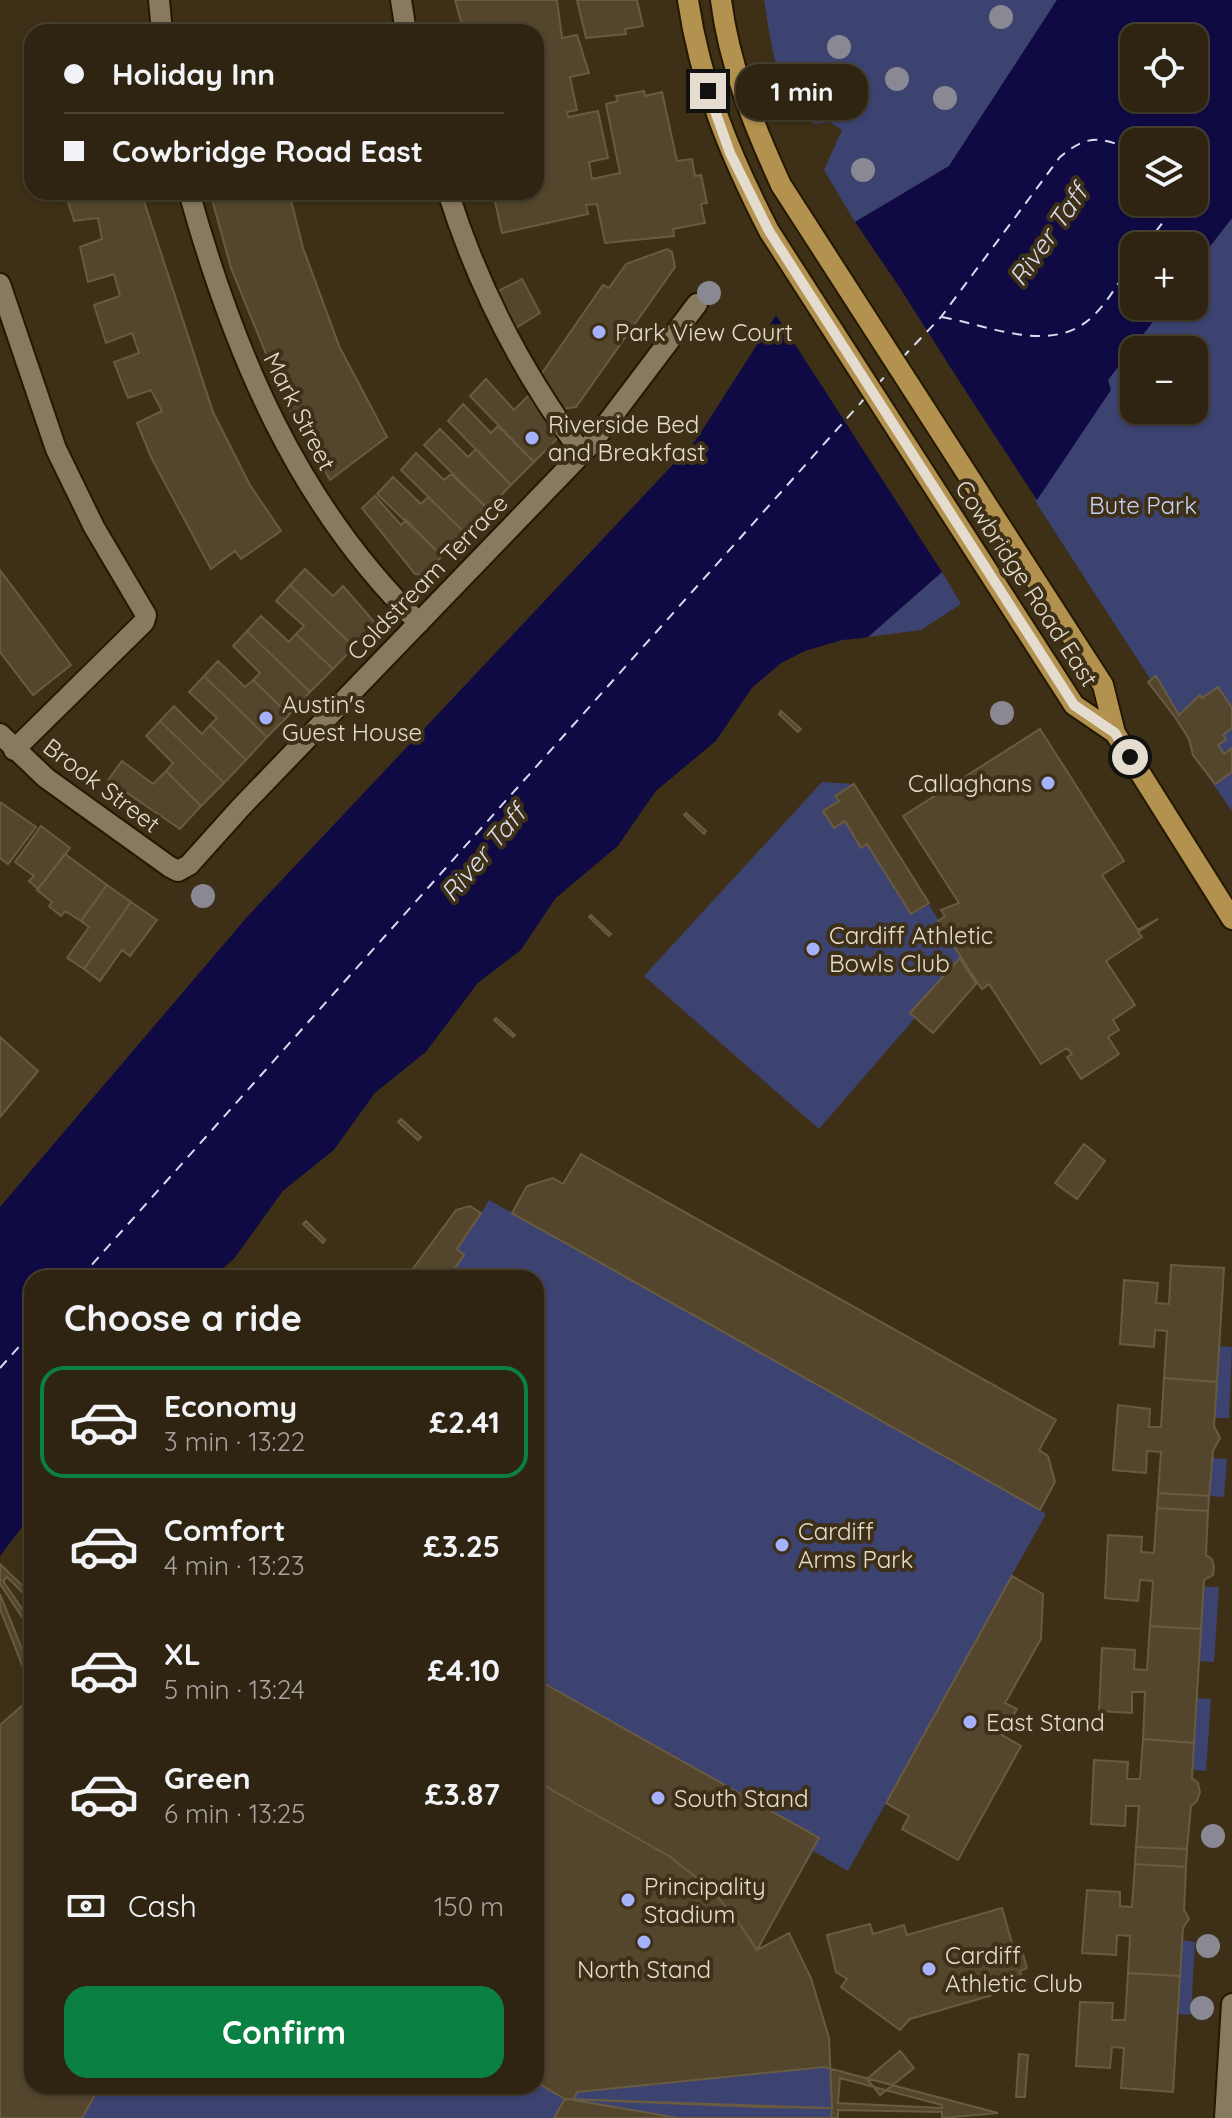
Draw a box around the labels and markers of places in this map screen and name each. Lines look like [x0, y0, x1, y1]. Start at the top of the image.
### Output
place label: Park View Court [615, 317, 793, 347]
marker: Park View Court [590, 323, 608, 341]
place label: Riverside Bed and Breakfast [548, 409, 705, 467]
marker: Riverside Bed and Breakfast [523, 429, 541, 447]
place label: Austin's Guest House [282, 689, 422, 747]
marker: Austin's Guest House [257, 709, 275, 727]
place label: Callaghans [908, 768, 1032, 798]
marker: Callaghans [1039, 774, 1057, 792]
place label: Cardiff Athletic Bowls Club [829, 920, 993, 978]
marker: Cardiff Athletic Bowls Club [804, 940, 822, 958]
place label: Cardiff Arms Park [798, 1516, 913, 1574]
marker: Cardiff Arms Park [773, 1536, 791, 1554]
place label: East Stand [986, 1707, 1105, 1737]
marker: East Stand [961, 1713, 979, 1731]
place label: South Stand [674, 1783, 809, 1813]
marker: South Stand [649, 1789, 667, 1807]
place label: Principality Stadium [644, 1871, 766, 1929]
marker: Principality Stadium [619, 1891, 637, 1909]
marker: North Stand [635, 1933, 653, 1951]
place label: Cardiff Athletic Club [945, 1940, 1083, 1998]
place label: North Stand [577, 1954, 711, 1984]
marker: Cardiff Athletic Club [920, 1960, 938, 1978]

